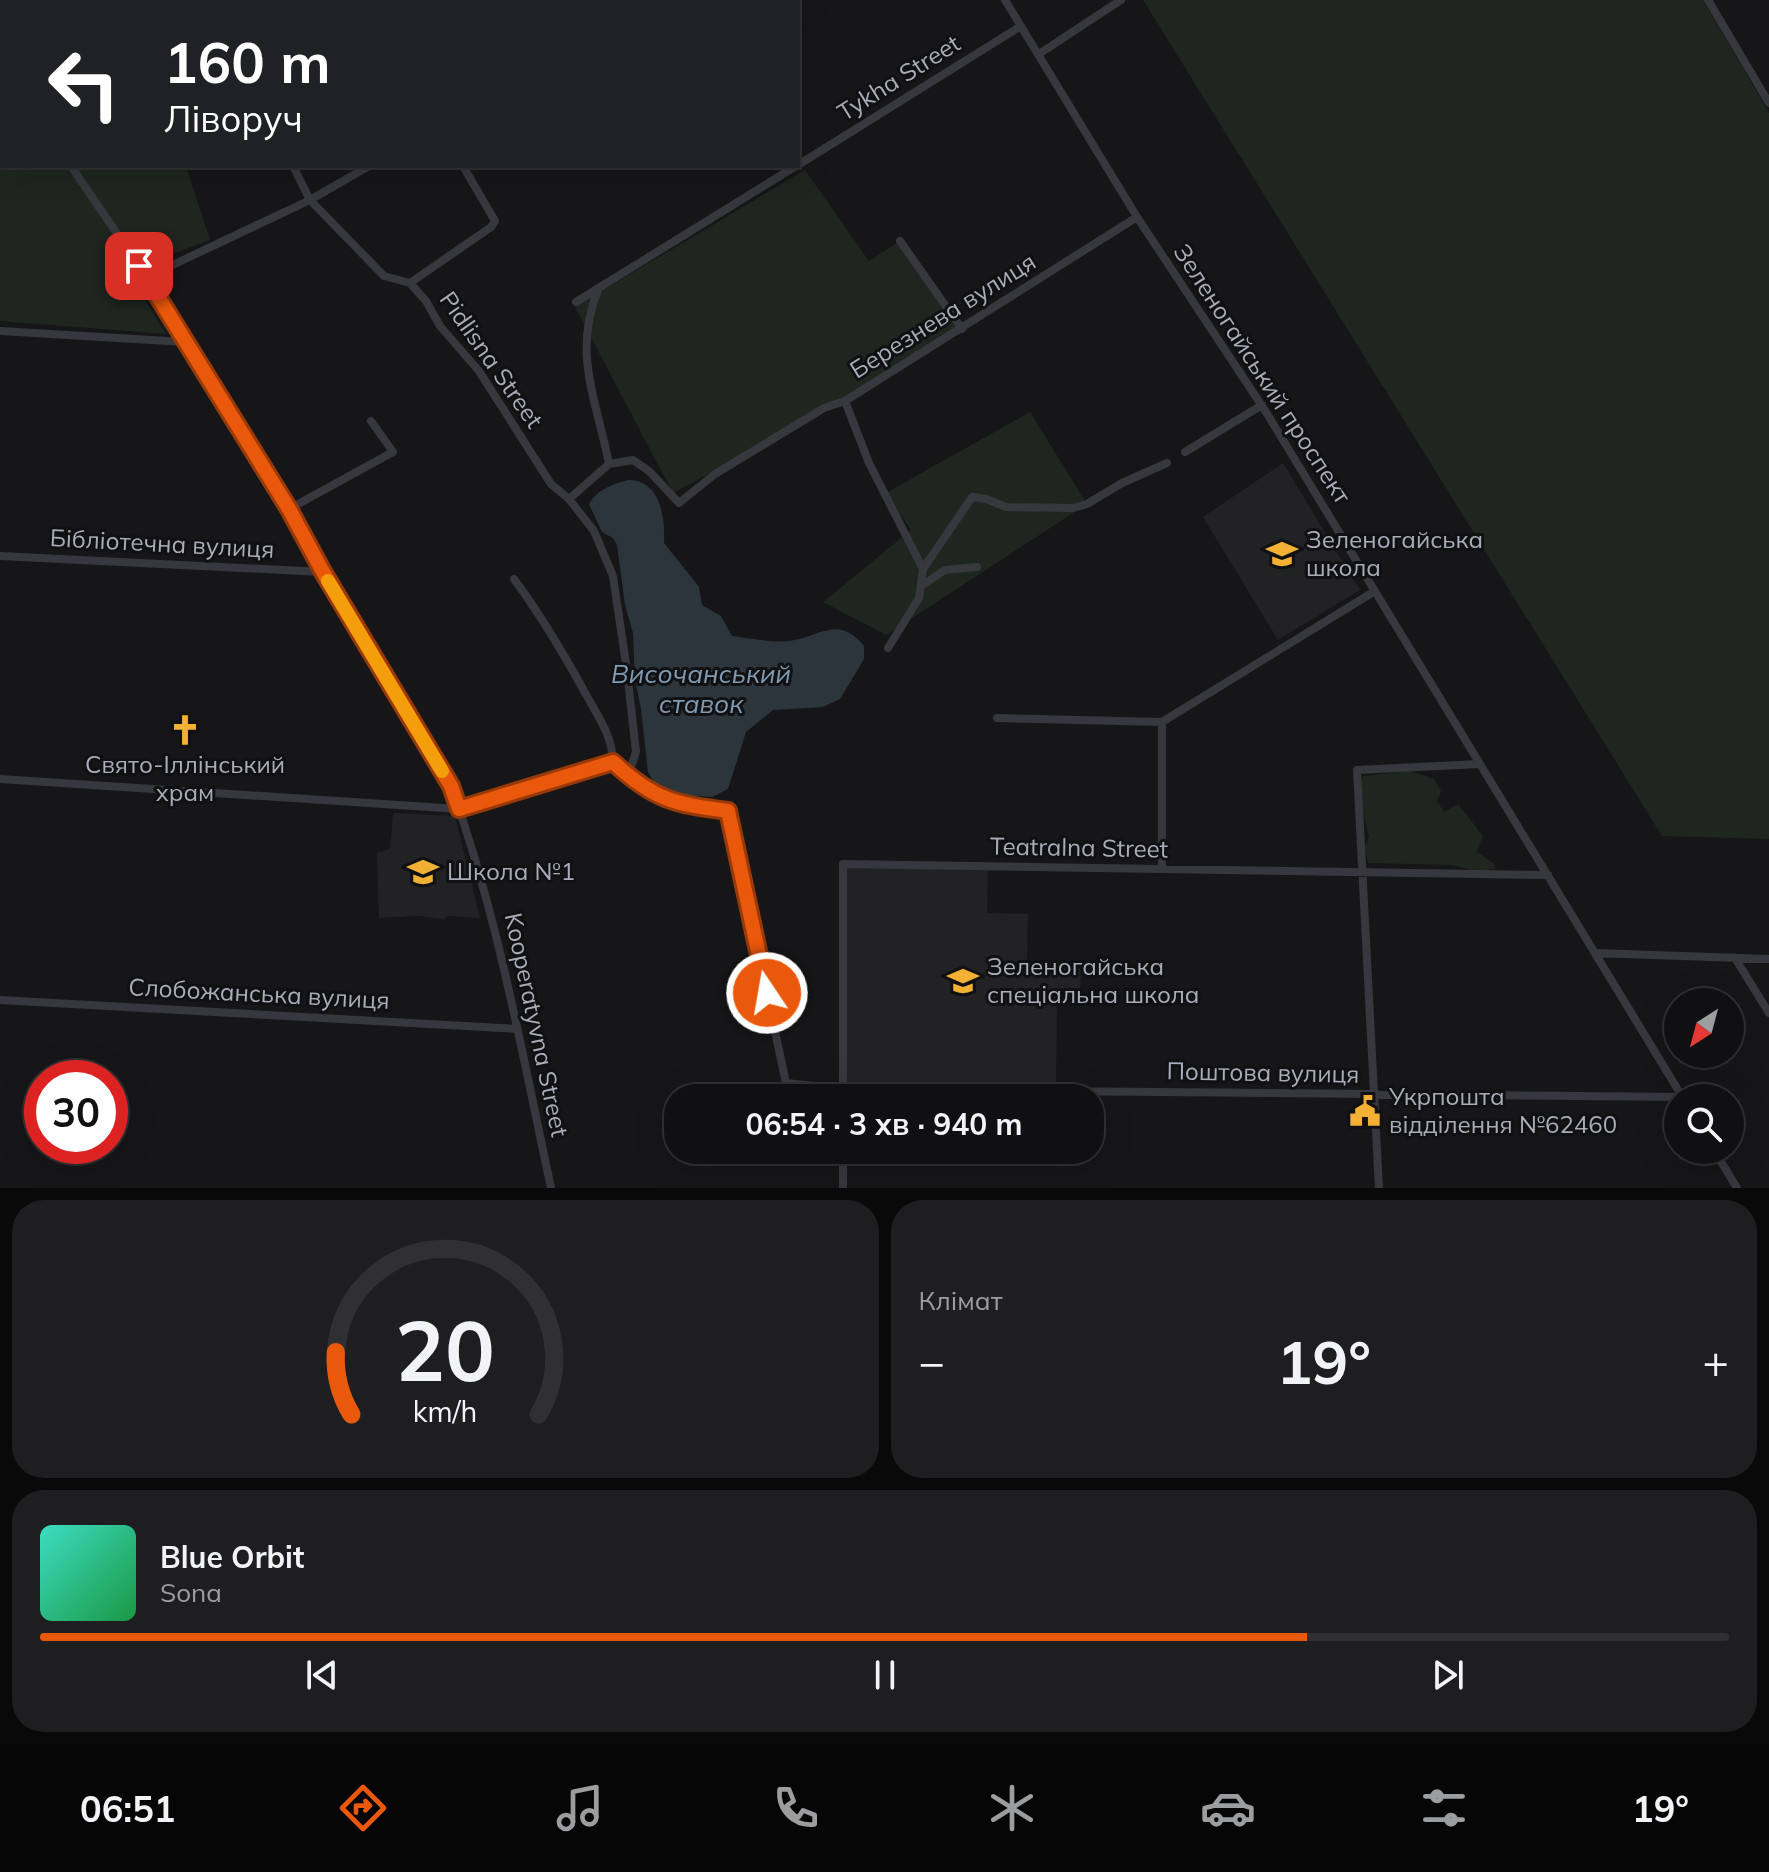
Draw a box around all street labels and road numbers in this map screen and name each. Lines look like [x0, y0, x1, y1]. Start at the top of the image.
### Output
street label: Tykha Street [832, 28, 965, 127]
street label: Зеленогайський проспект [1168, 238, 1358, 509]
street label: Березнева вулиця [844, 246, 1041, 384]
street label: Pidlisna Street [434, 285, 550, 434]
street label: Бібліотечна вулиця [49, 522, 275, 564]
street label: Teatralna Street [990, 830, 1168, 864]
street label: Kooperatyvna Street [499, 910, 575, 1140]
street label: Слобожанська вулиця [128, 971, 391, 1015]
street label: Поштова вулиця [1166, 1055, 1360, 1089]

